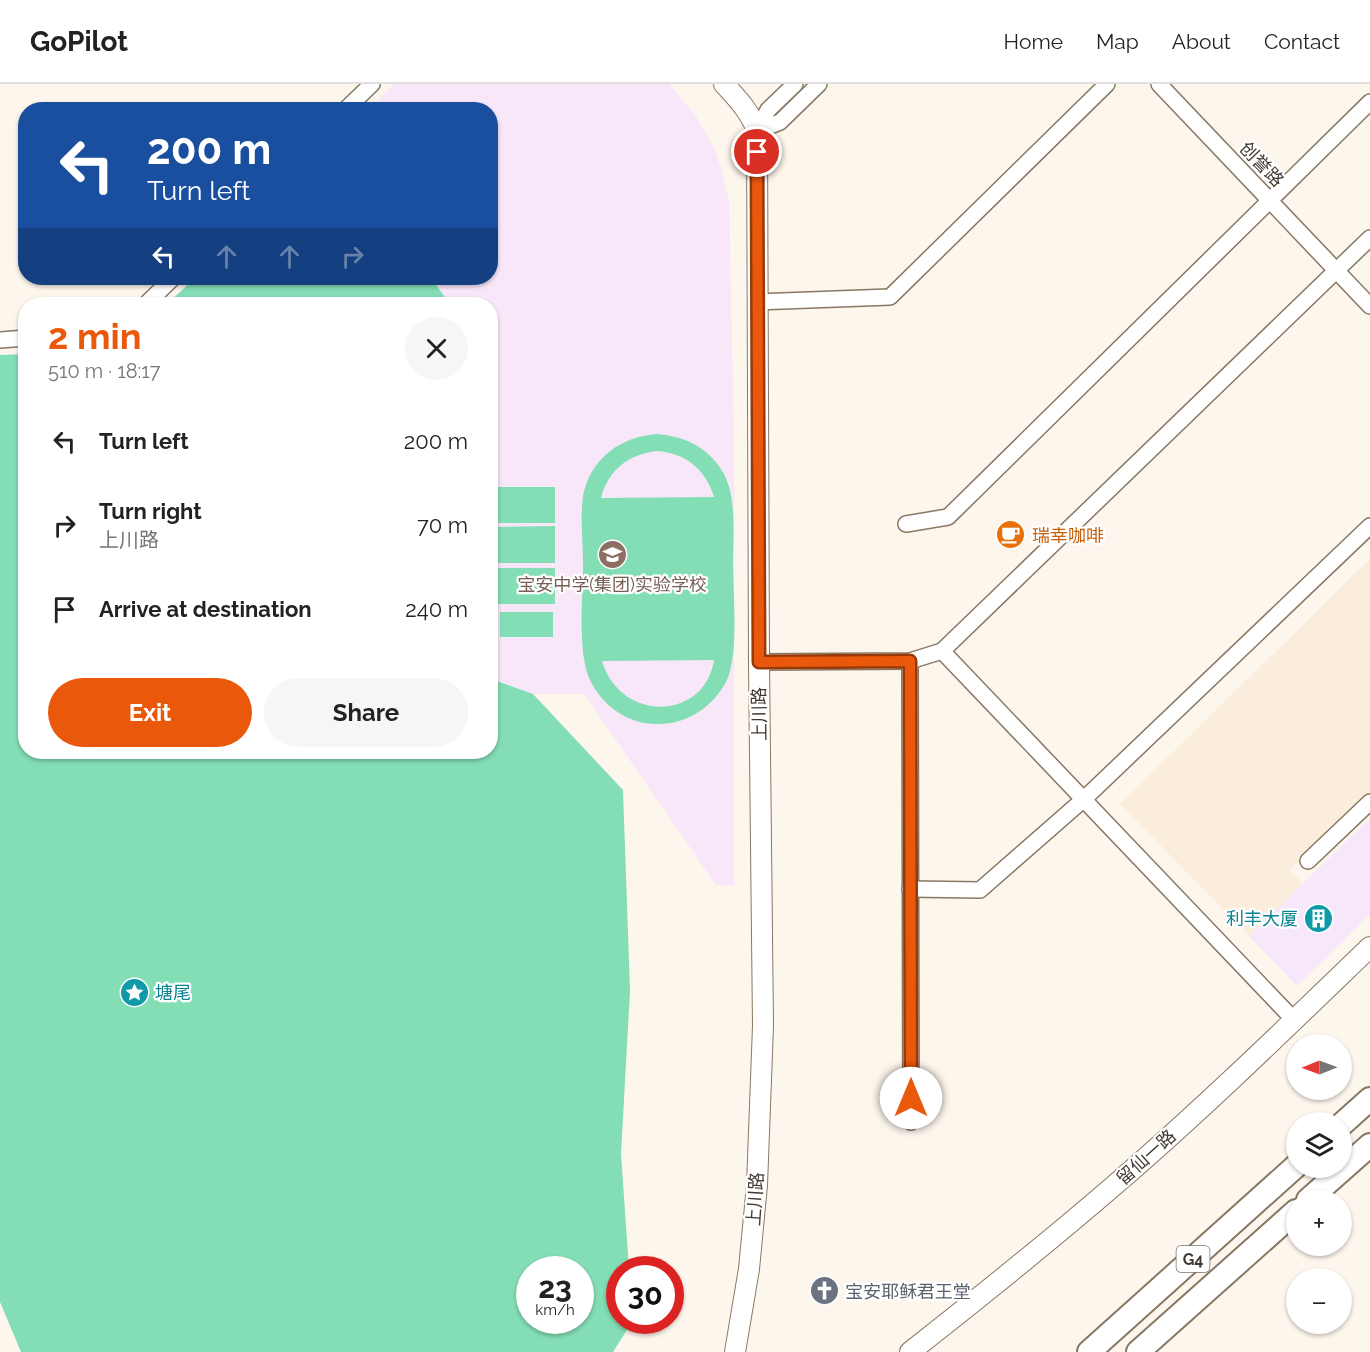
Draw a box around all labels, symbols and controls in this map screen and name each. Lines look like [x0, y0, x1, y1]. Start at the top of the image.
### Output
text: GoPilot [30, 25, 128, 58]
text: Home [1004, 29, 1063, 54]
text: Map [1096, 29, 1139, 54]
text: About [1172, 29, 1231, 54]
text: Contact [1264, 29, 1340, 54]
text: 200 m [147, 125, 271, 174]
icon: left [48, 126, 126, 204]
pin [731, 126, 782, 177]
icon: arrive [740, 135, 773, 168]
street label: 创誉路 [1236, 137, 1288, 191]
text: Turn left [147, 175, 250, 206]
icon: left [147, 240, 180, 273]
icon: ahead [210, 240, 243, 273]
icon: ahead [273, 240, 306, 273]
icon: right [336, 240, 369, 273]
text: 2 min [48, 315, 141, 357]
button: close [405, 317, 468, 380]
text: 510 m · 18:17 [48, 359, 161, 383]
icon: left [48, 425, 81, 458]
text: Turn left [99, 428, 189, 454]
text: 200 m [404, 428, 468, 454]
text: Turn right [99, 498, 202, 524]
icon: right [48, 509, 81, 542]
text: 70 m [417, 512, 468, 538]
cafe icon: 瑞幸咖啡 [995, 519, 1027, 551]
place label: 瑞幸咖啡 [1032, 525, 1104, 546]
text: 上川路 [99, 528, 159, 552]
school or university icon: 宝安中学(集团)实验学校 [596, 539, 628, 571]
place label: 宝安中学(集团)实验学校 [517, 574, 707, 595]
icon: arrive [48, 593, 81, 626]
text: Arrive at destination [99, 596, 312, 622]
text: 240 m [405, 596, 468, 622]
button: Exit [48, 678, 252, 747]
button: Share [264, 678, 468, 747]
street label: 上川路 [748, 687, 770, 741]
building icon: 利丰大厦 [1303, 902, 1335, 934]
place label: 利丰大厦 [1226, 908, 1298, 929]
place icon: 塘尾 [118, 976, 150, 1008]
place label: 塘尾 [155, 982, 191, 1003]
north arrow [1286, 1034, 1352, 1100]
map controls [1286, 1034, 1352, 1334]
position arrow [879, 1066, 943, 1130]
button: layers [1286, 1112, 1352, 1178]
street label: 留仙一路 [1112, 1125, 1180, 1189]
street label: 上川路 [743, 1171, 767, 1227]
button: + [1286, 1190, 1352, 1256]
road number: G4 [1176, 1246, 1210, 1272]
speed limit sign: 30 [606, 1256, 684, 1334]
button: − [1286, 1268, 1352, 1334]
text: 23 [538, 1270, 572, 1305]
church icon: 宝安耶稣君王堂 [808, 1275, 840, 1307]
place label: 宝安耶稣君王堂 [845, 1281, 971, 1302]
text: km/h [535, 1301, 575, 1319]

